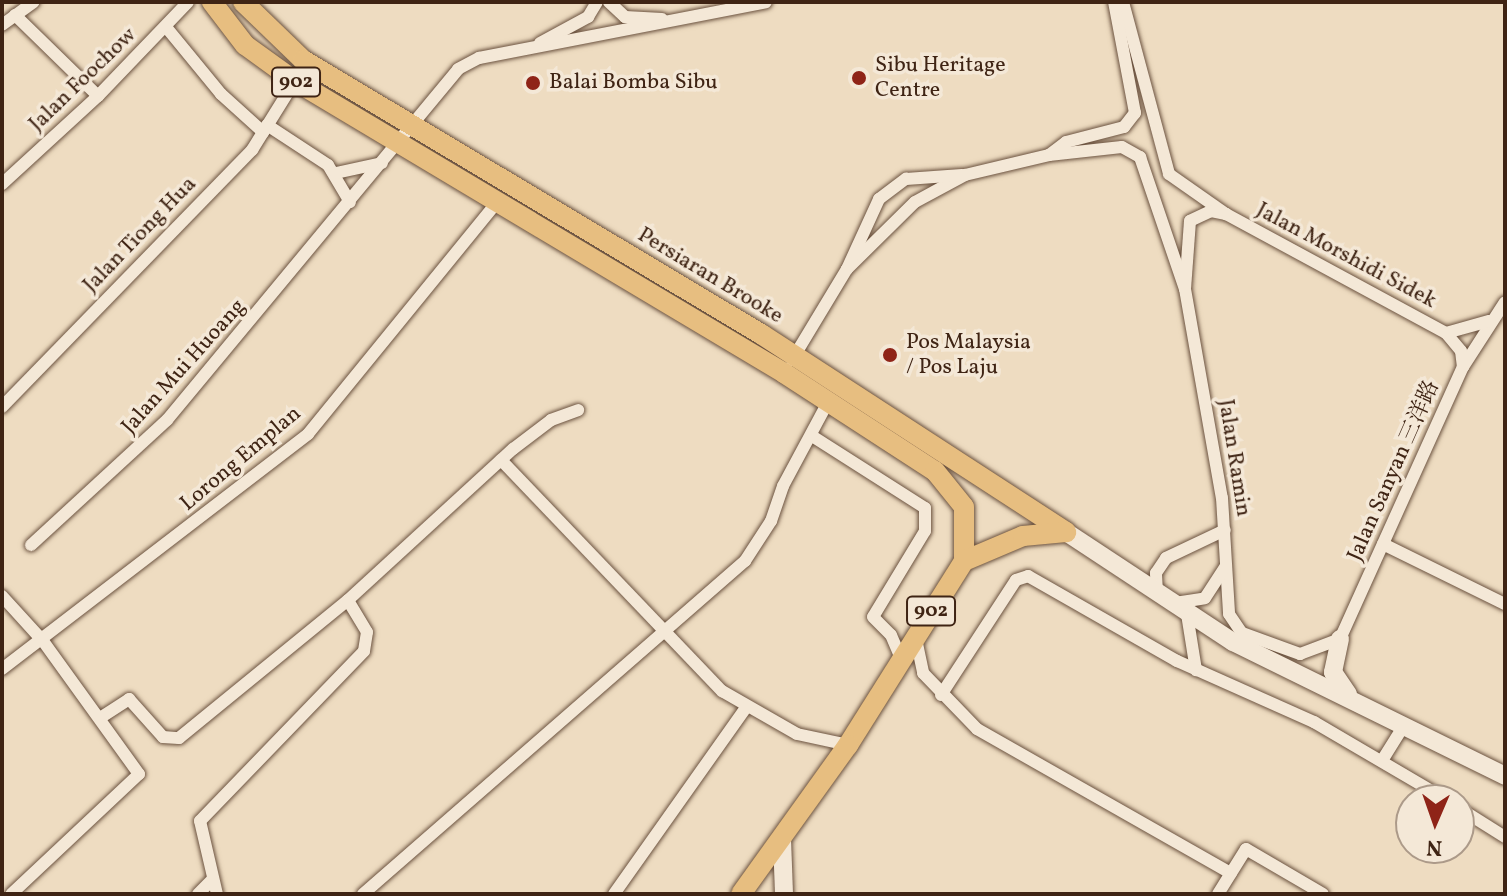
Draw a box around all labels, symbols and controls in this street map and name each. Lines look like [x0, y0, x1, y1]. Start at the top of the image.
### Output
street label: Jalan Foochow [24, 22, 142, 138]
place label: Sibu Heritage Centre [875, 52, 1006, 104]
road number: 902 [270, 66, 322, 98]
marker: Sibu Heritage Centre [850, 69, 868, 87]
place label: Balai Bomba Sibu [549, 70, 718, 96]
marker: Balai Bomba Sibu [524, 74, 542, 92]
street label: Jalan Tiong Hua [78, 171, 202, 299]
street label: Jalan Morshidi Sidek [1251, 197, 1441, 315]
street label: Persiaran Brooke [633, 222, 787, 330]
street label: Jalan Mui Huoang [116, 294, 252, 440]
place label: Pos Malaysia / Pos Laju [906, 329, 1031, 380]
marker: Pos Malaysia / Pos Laju [881, 346, 899, 364]
street label: Jalan Sanyan 三洋路 [1342, 377, 1446, 565]
street label: Jalan Ramin [1212, 397, 1256, 519]
street label: Lorong Emplan [175, 401, 307, 517]
road number: 902 [905, 595, 957, 627]
north arrow [1395, 784, 1475, 864]
text: N [1426, 831, 1443, 862]

